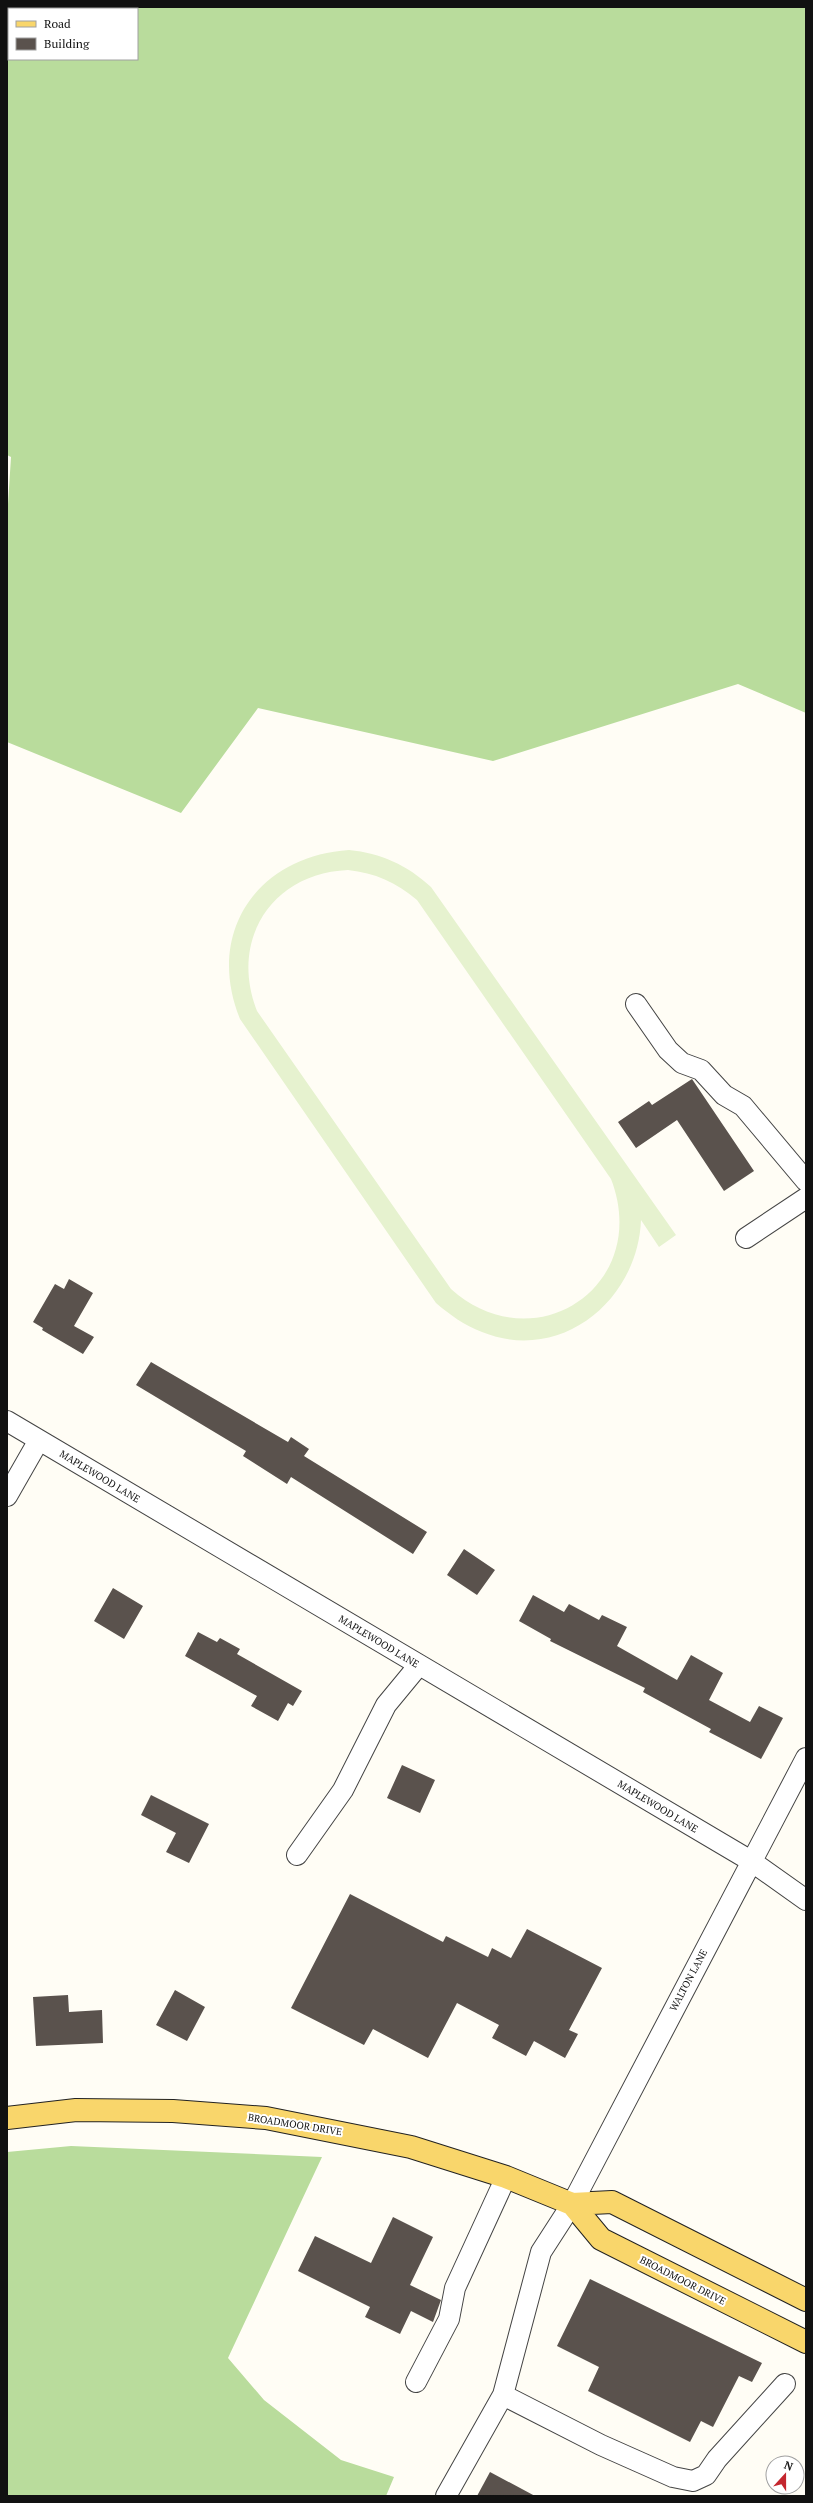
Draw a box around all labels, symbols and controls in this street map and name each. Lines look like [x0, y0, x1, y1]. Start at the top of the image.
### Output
legend [8, 8, 138, 60]
text: Road [44, 16, 71, 31]
text: Building [44, 36, 90, 51]
street label: MAPLEWOOD LANE [57, 1447, 142, 1506]
street label: MAPLEWOOD LANE [336, 1612, 421, 1671]
street label: MAPLEWOOD LANE [615, 1777, 700, 1836]
street label: WALTON LANE [667, 1947, 710, 2013]
street label: BROADMOOR DRIVE [247, 2111, 343, 2138]
street label: BROADMOOR DRIVE [638, 2253, 728, 2308]
north arrow [765, 2455, 805, 2495]
text: N [782, 2458, 796, 2474]

